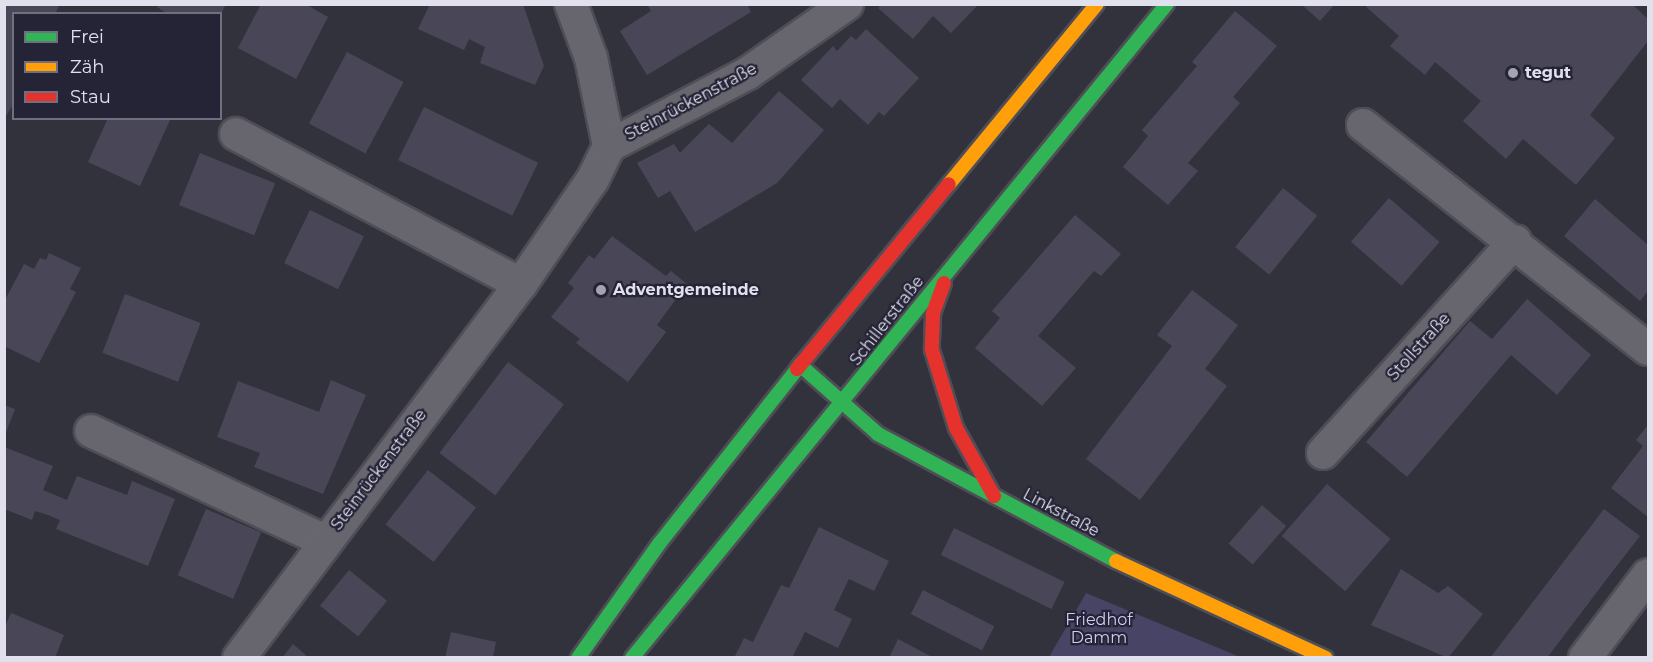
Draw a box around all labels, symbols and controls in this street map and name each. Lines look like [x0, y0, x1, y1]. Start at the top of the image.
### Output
legend [12, 12, 222, 120]
text: Frei [70, 26, 104, 48]
text: Zäh [70, 56, 105, 78]
street label: Steinrückenstraße [622, 59, 760, 145]
place label: tegut [1525, 63, 1571, 83]
marker: tegut [1506, 66, 1520, 80]
text: Stau [70, 86, 111, 108]
street label: Schillerstraße [846, 272, 928, 370]
place label: Adventgemeinde [613, 280, 759, 300]
marker: Adventgemeinde [594, 283, 608, 297]
street label: Stollstraße [1384, 309, 1454, 385]
street label: Steinrückenstraße [327, 406, 431, 534]
street label: Linkstraße [1020, 485, 1102, 541]
park label: Friedhof Damm [1065, 610, 1133, 648]

